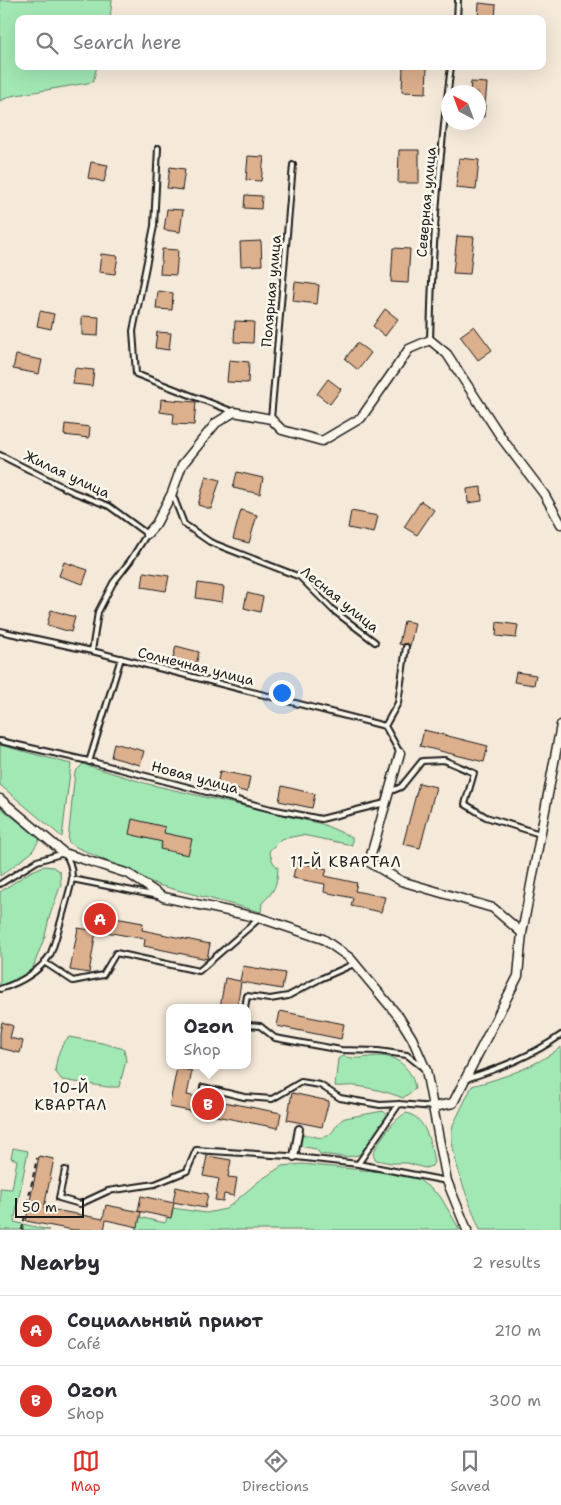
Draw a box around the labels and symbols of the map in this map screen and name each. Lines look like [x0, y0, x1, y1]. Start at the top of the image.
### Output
north arrow [441, 85, 486, 130]
street label: Северная улица [412, 146, 440, 258]
street label: Полярная улица [257, 234, 285, 348]
street label: Жилая улица [21, 446, 113, 502]
street label: Лесная улица [297, 562, 383, 636]
street label: Солнечная улица [136, 643, 256, 689]
your location [269, 680, 295, 706]
street label: Новая улица [149, 757, 241, 797]
district label: 11-Й КВАРТАЛ [290, 851, 402, 872]
pin: A [84, 900, 116, 938]
district label: 10-Й КВАРТАЛ [34, 1077, 108, 1115]
pin: B [192, 1085, 224, 1123]
scale bar [15, 1195, 84, 1218]

